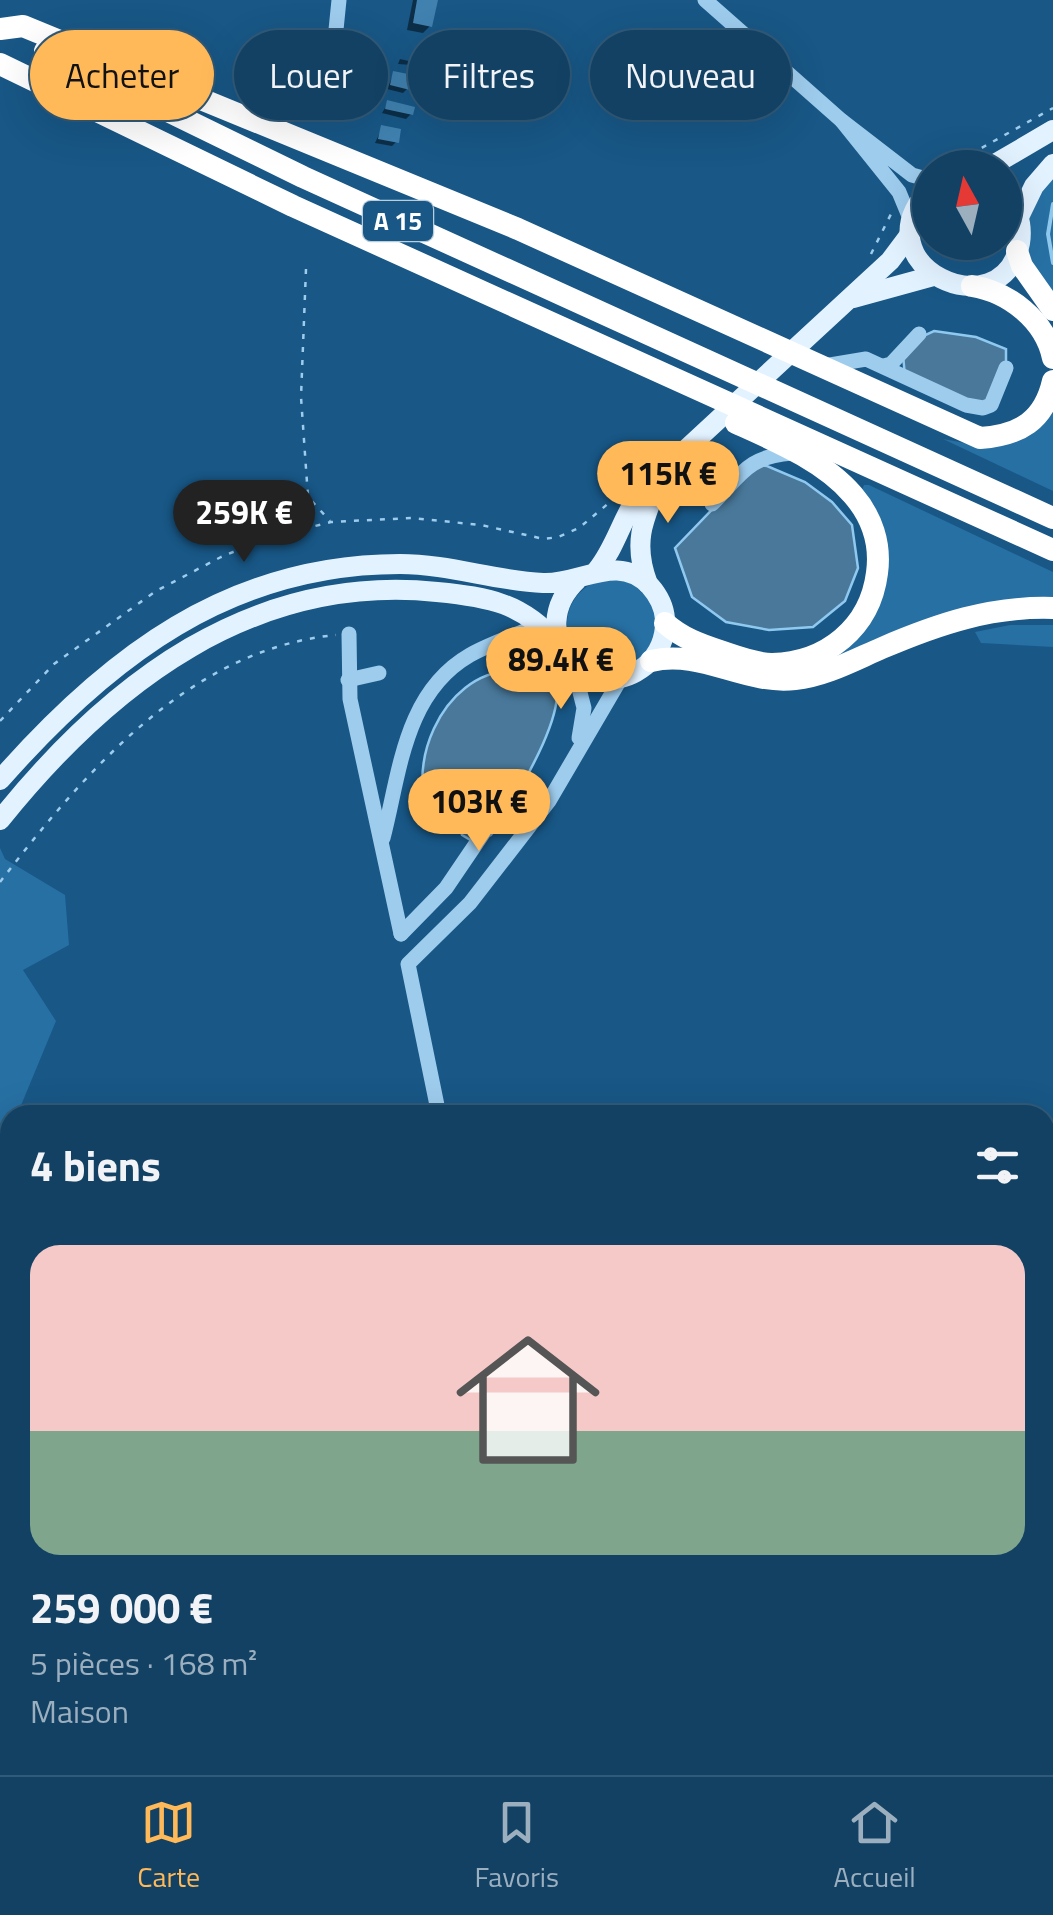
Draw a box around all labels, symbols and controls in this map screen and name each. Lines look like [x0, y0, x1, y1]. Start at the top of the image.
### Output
chip: Acheter [30, 30, 214, 120]
chip: Louer [234, 30, 388, 120]
chip: Filtres [408, 30, 570, 120]
chip: Nouveau [590, 30, 791, 120]
north arrow [912, 150, 1022, 260]
map controls [912, 150, 1022, 260]
road number: A 15 [363, 201, 433, 241]
pin: 115K € [587, 441, 749, 526]
text: 115K € [619, 449, 717, 497]
pin: 259K € [163, 480, 325, 565]
text: 259K € [195, 488, 293, 536]
pin: 89.4K € [469, 627, 653, 712]
text: 89.4K € [508, 635, 614, 683]
pin: 103K € [398, 769, 560, 854]
text: 103K € [430, 777, 528, 825]
text: 4 biens [30, 1133, 161, 1197]
icon: filters [970, 1138, 1025, 1193]
icon: home [438, 1310, 618, 1490]
text: 259 000 € [30, 1575, 213, 1639]
text: 5 pièces · 168 m² [30, 1639, 257, 1687]
text: Maison [30, 1687, 129, 1735]
tab: Carte [137, 1795, 200, 1898]
tab: Favoris [474, 1795, 559, 1898]
tab: Accueil [833, 1795, 916, 1898]

